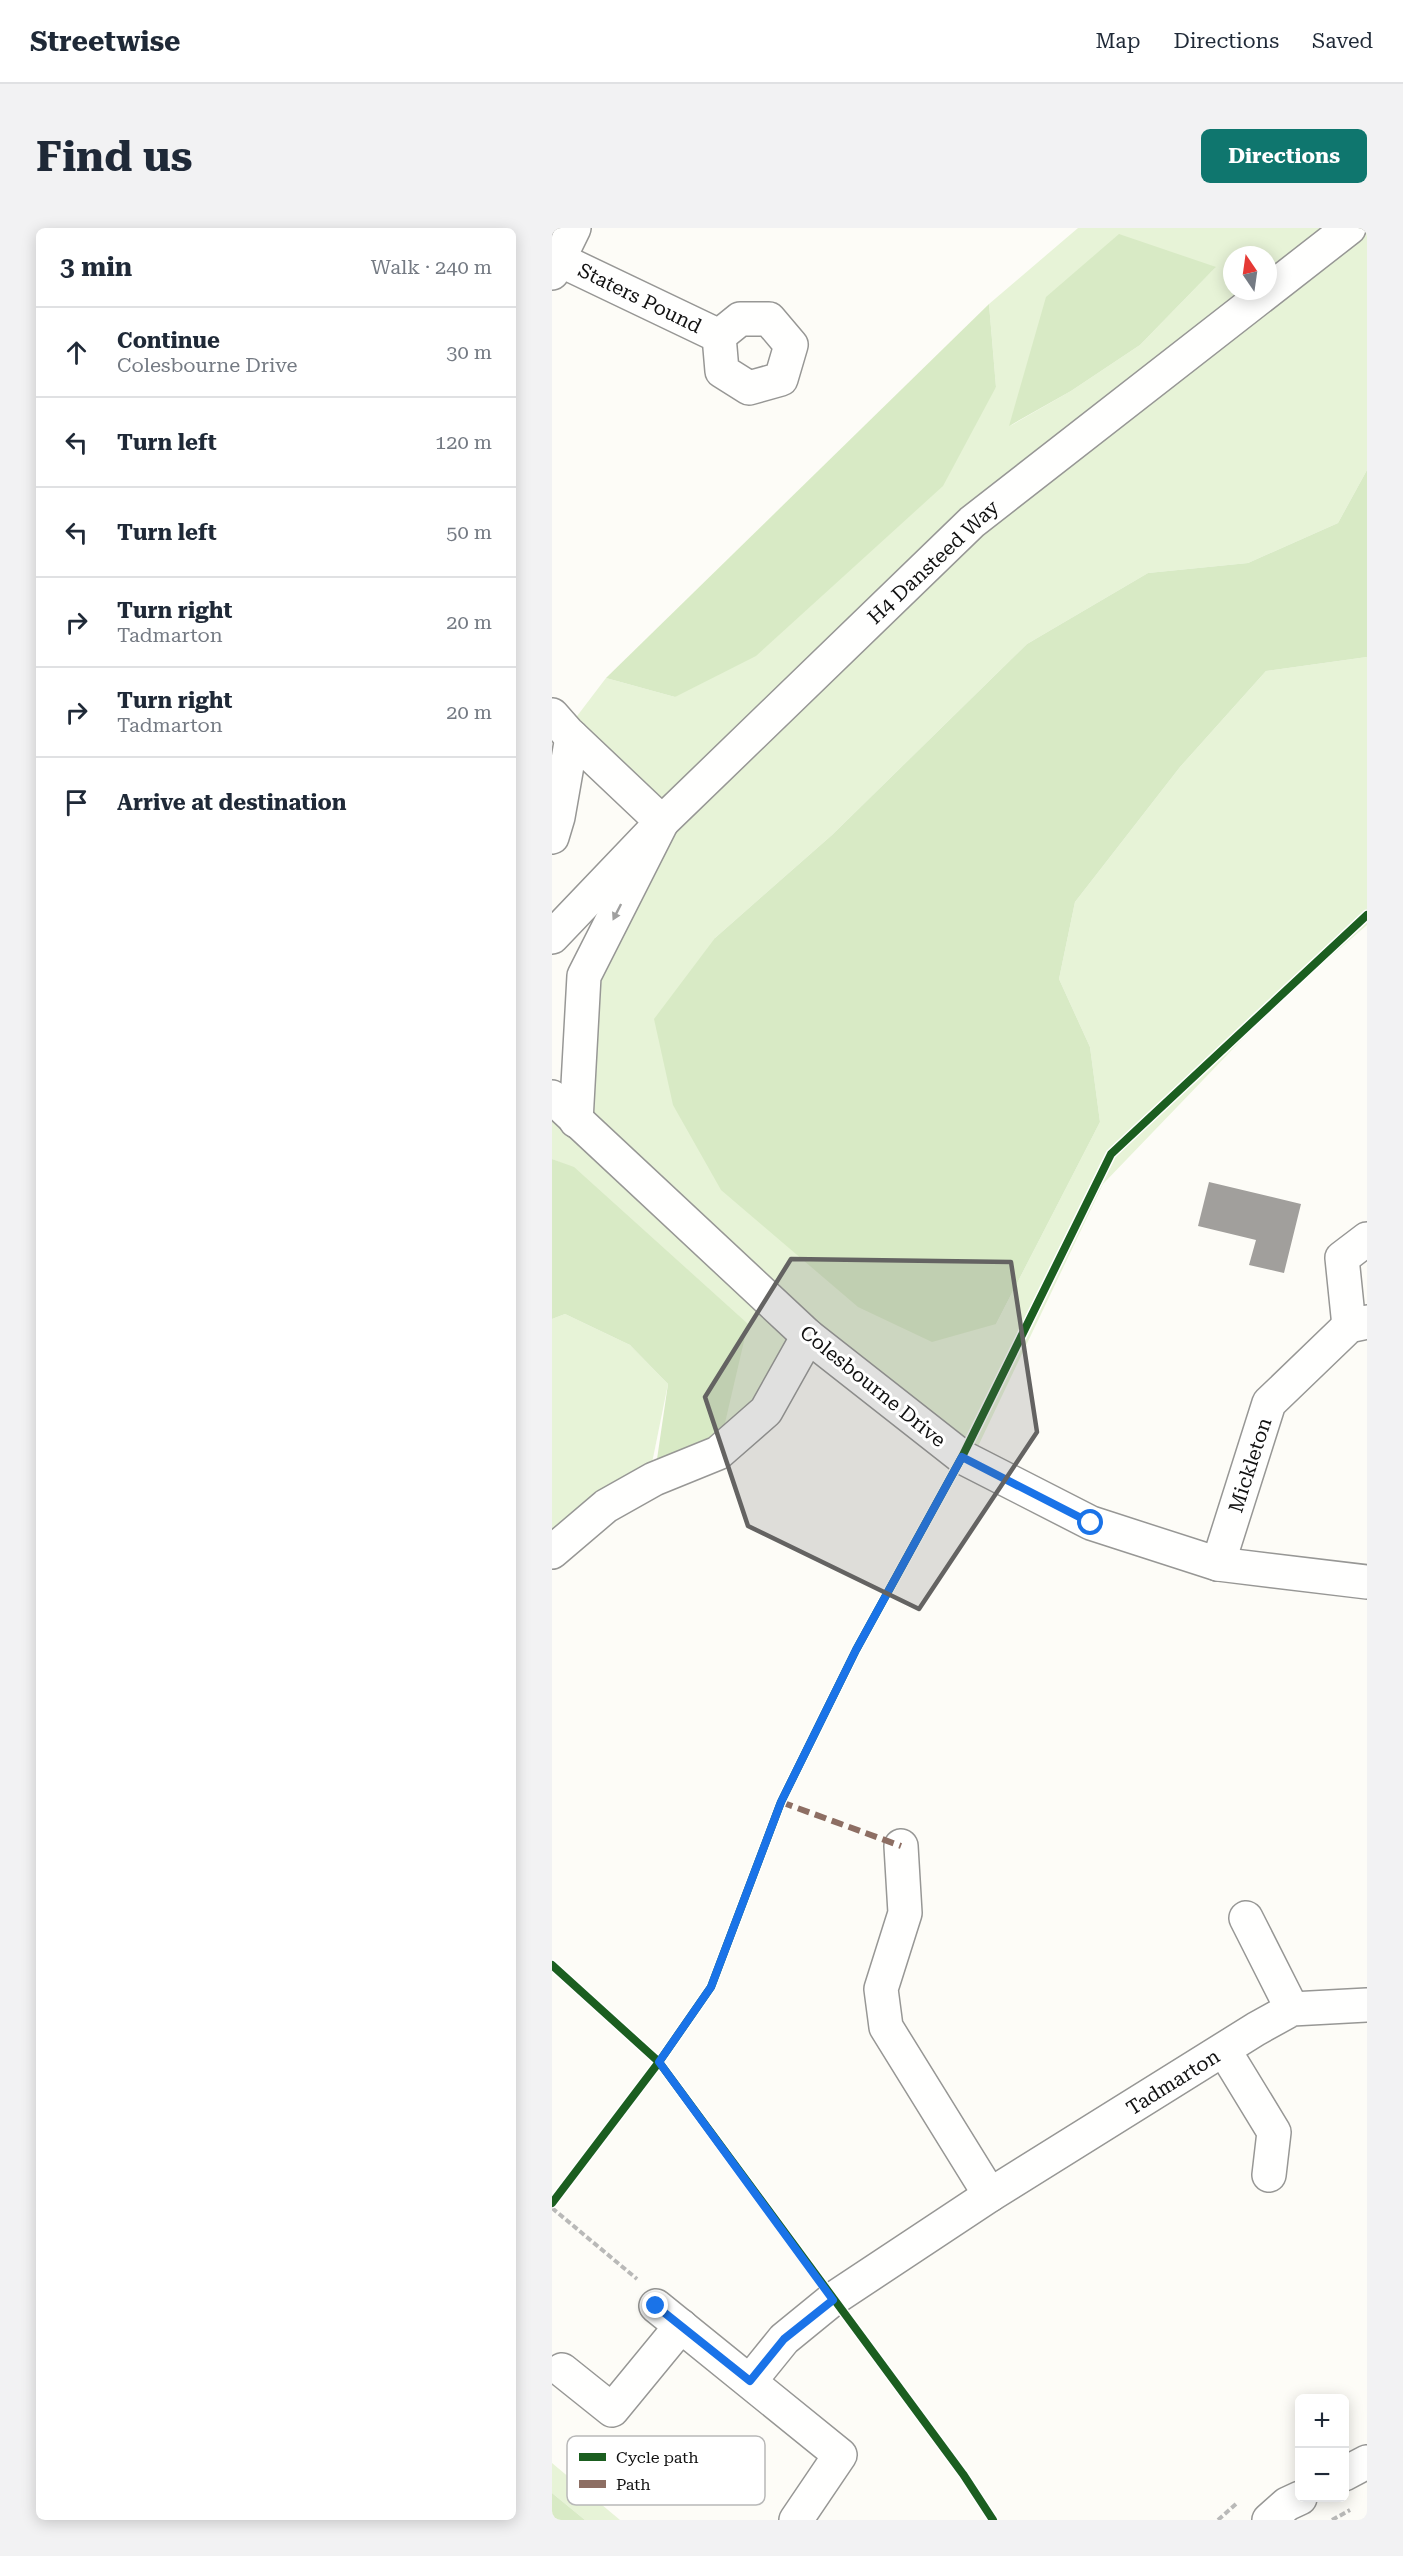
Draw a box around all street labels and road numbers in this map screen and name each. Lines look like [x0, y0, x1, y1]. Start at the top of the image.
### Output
street label: Staters Pound [574, 258, 706, 338]
street label: H4 Dansteed Way [862, 495, 1004, 629]
street label: Colesbourne Drive [795, 1320, 951, 1452]
street label: Mickleton [1223, 1414, 1277, 1516]
street label: Tadmarton [1122, 2044, 1224, 2120]

